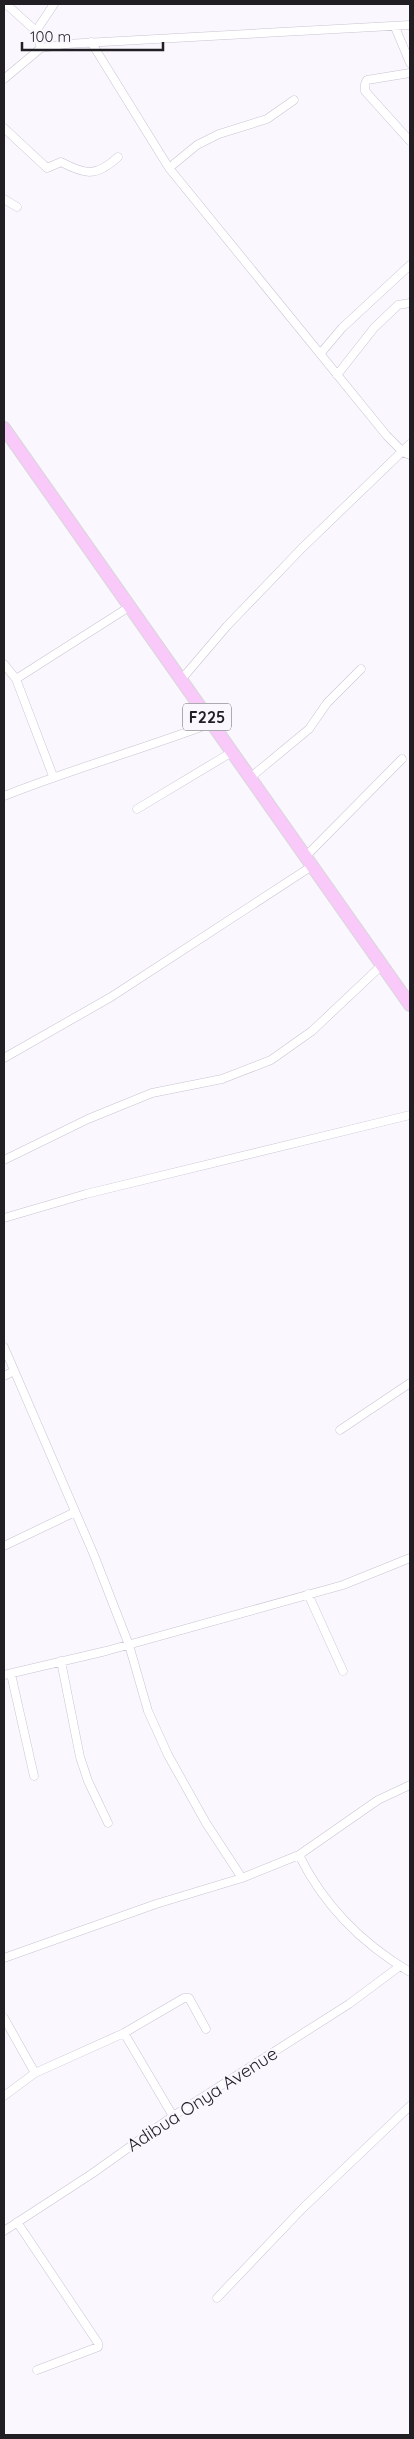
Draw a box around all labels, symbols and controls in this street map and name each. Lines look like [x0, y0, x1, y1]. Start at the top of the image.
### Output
scale bar [22, 20, 164, 52]
text: 100 m [30, 27, 71, 46]
road number: F225 [183, 704, 231, 730]
street label: Adibua Onya Avenue [122, 2042, 282, 2156]

